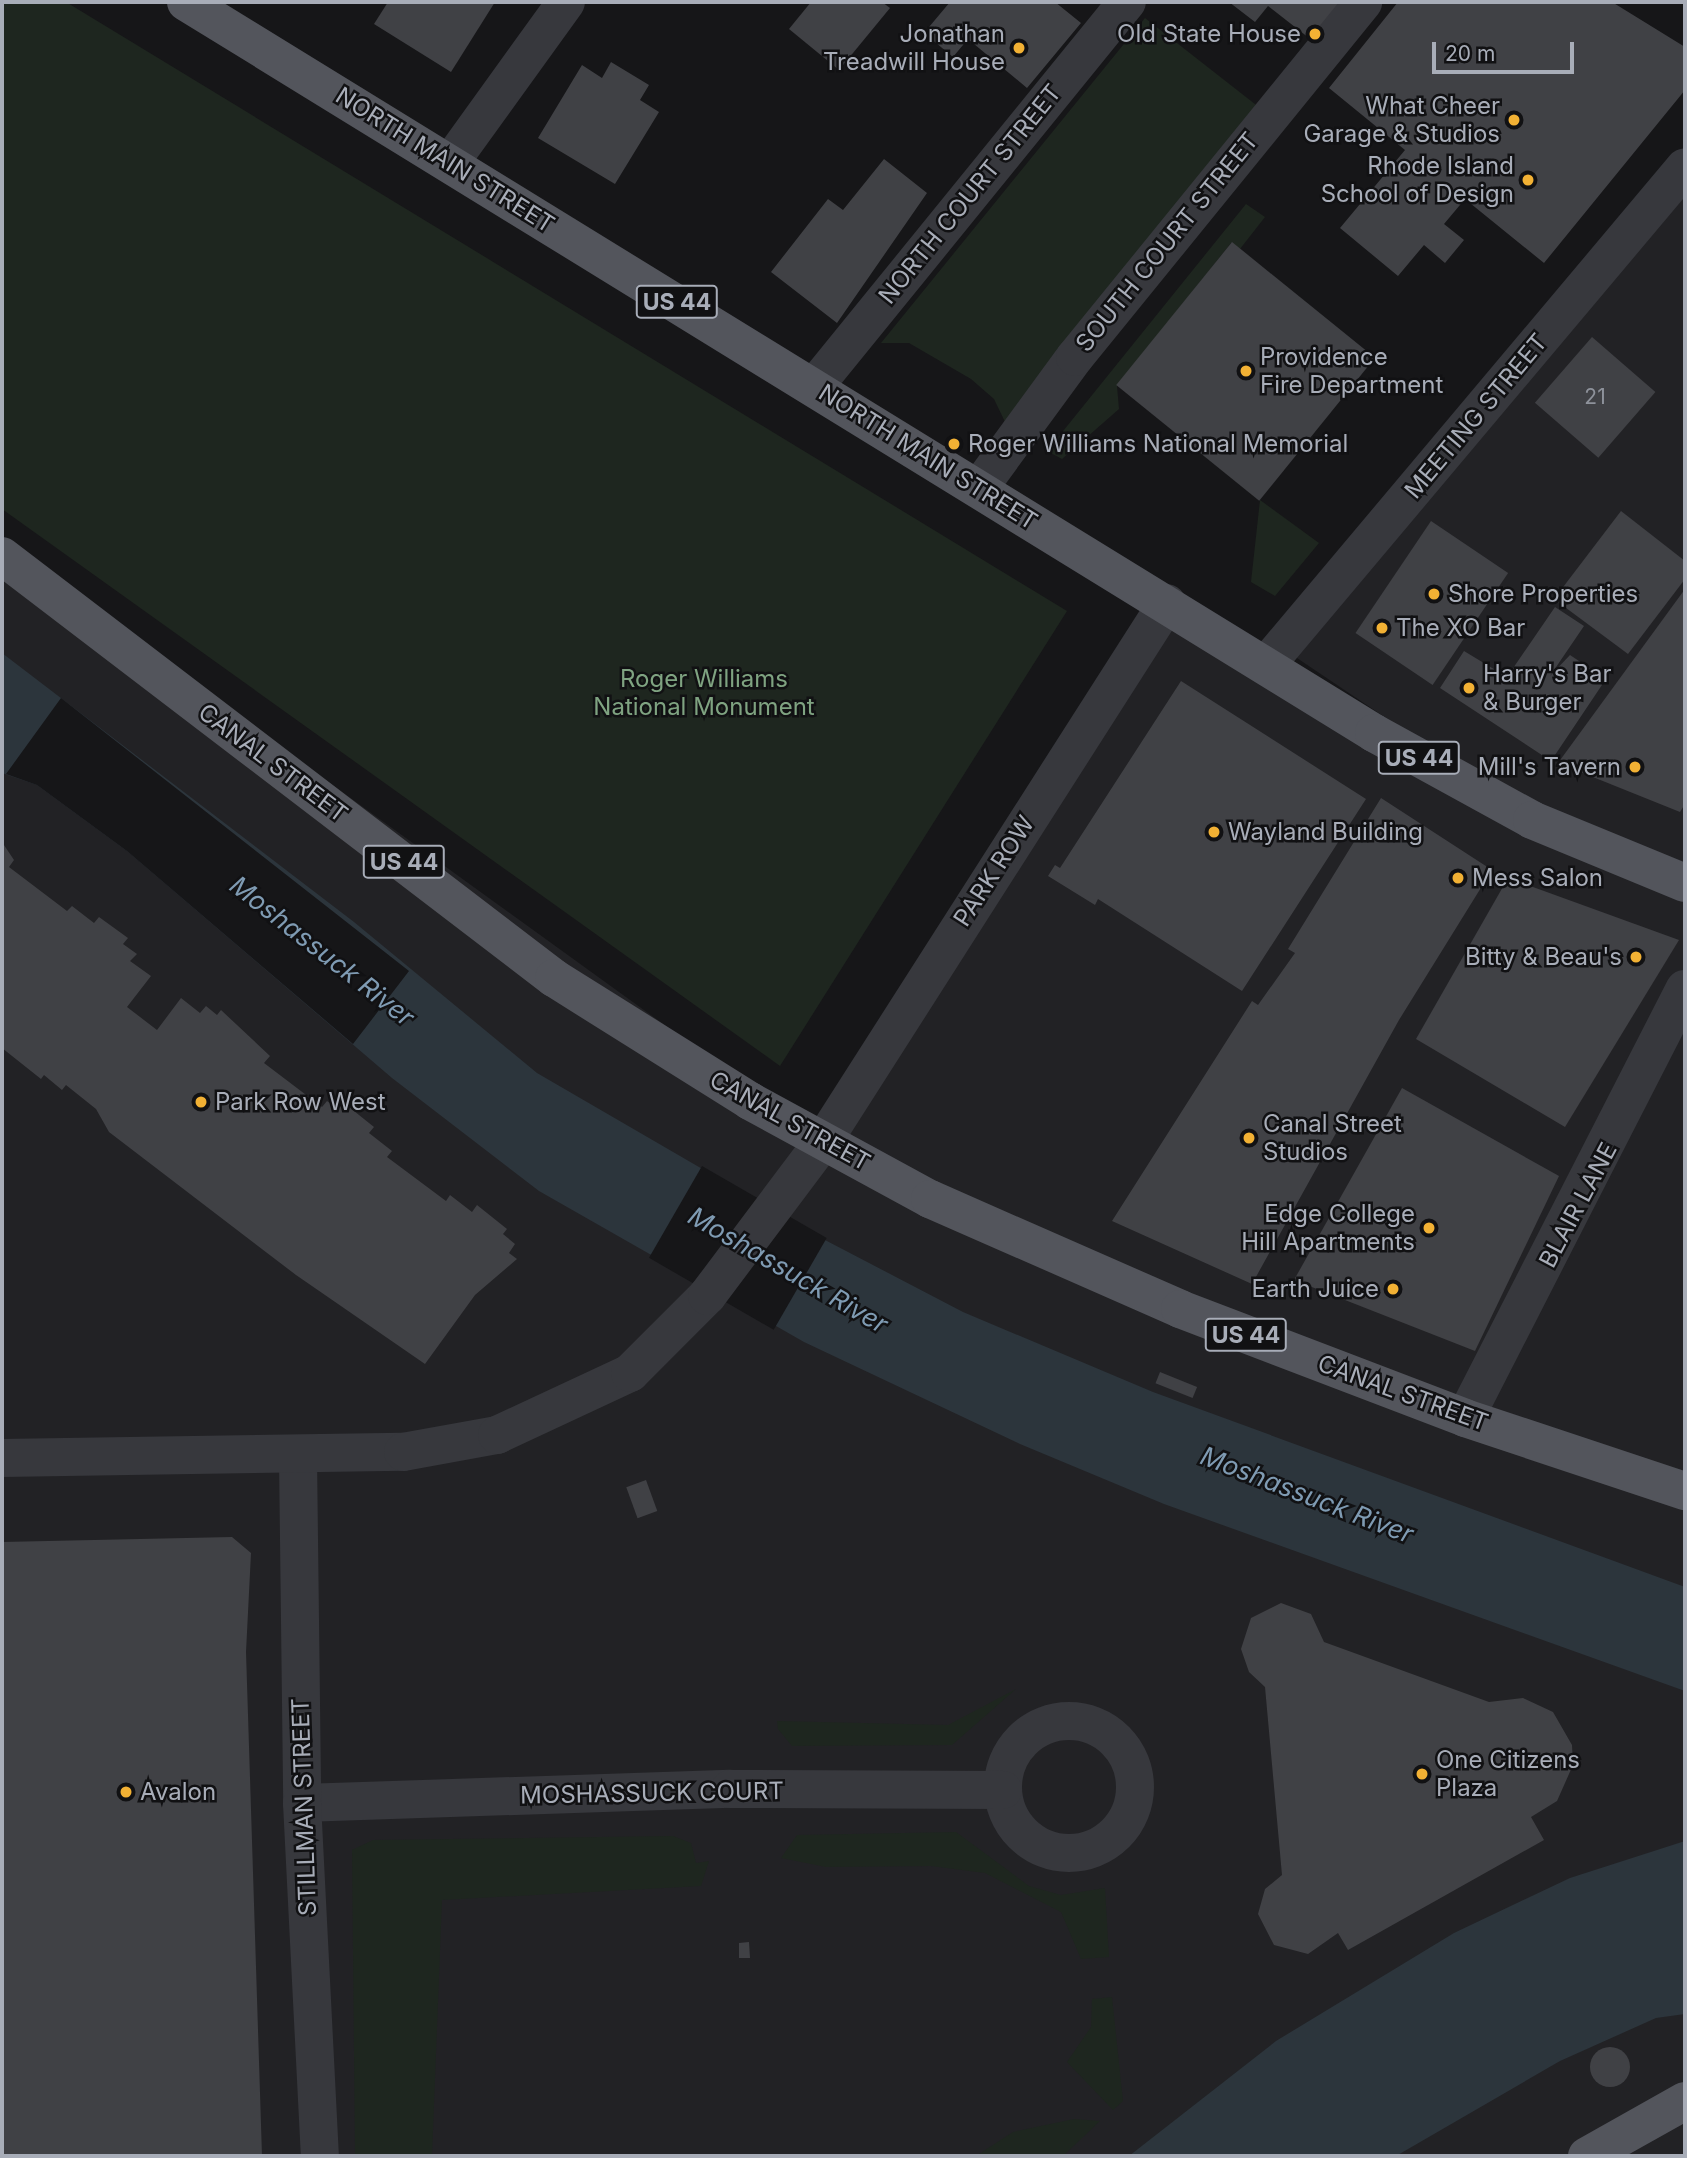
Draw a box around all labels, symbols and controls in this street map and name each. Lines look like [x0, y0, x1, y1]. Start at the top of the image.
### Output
place label: Jonathan Treadwill House [823, 20, 1005, 76]
place label: Old State House [1117, 20, 1301, 48]
marker: Old State House [1307, 26, 1323, 42]
scale bar [1435, 28, 1577, 72]
marker: Jonathan Treadwill House [1011, 40, 1027, 56]
text: 20 m [1445, 41, 1495, 66]
street label: NORTH COURT STREET [873, 78, 1067, 310]
street label: NORTH MAIN STREET [330, 81, 560, 239]
place label: What Cheer Garage & Studios [1303, 92, 1500, 148]
marker: What Cheer Garage & Studios [1506, 112, 1522, 128]
street label: SOUTH COURT STREET [1070, 127, 1264, 357]
place label: Rhode Island School of Design [1321, 152, 1514, 208]
marker: Rhode Island School of Design [1520, 172, 1536, 188]
road number: US 44 [635, 282, 719, 322]
street label: MEETING STREET [1399, 328, 1553, 504]
place label: Providence Fire Department [1260, 343, 1443, 399]
marker: Providence Fire Department [1238, 363, 1254, 379]
street label: NORTH MAIN STREET [813, 378, 1043, 536]
house number: 21 [1584, 384, 1606, 410]
place label: Roger Williams National Memorial [968, 430, 1348, 458]
marker: Roger Williams National Memorial [946, 436, 962, 452]
place label: Shore Properties [1448, 580, 1638, 608]
marker: Shore Properties [1426, 586, 1442, 602]
place label: The XO Bar [1396, 614, 1525, 642]
marker: The XO Bar [1374, 620, 1390, 636]
place label: Harry's Bar & Burger [1483, 660, 1611, 716]
park label: Roger Williams National Monument [593, 665, 815, 721]
marker: Harry's Bar & Burger [1461, 680, 1477, 696]
street label: CANAL STREET [193, 698, 353, 828]
road number: US 44 [1377, 738, 1461, 778]
place label: Mill's Tavern [1478, 753, 1621, 781]
marker: Mill's Tavern [1627, 759, 1643, 775]
street label: PARK ROW [948, 810, 1040, 932]
place label: Wayland Building [1228, 818, 1423, 846]
marker: Wayland Building [1206, 824, 1222, 840]
road number: US 44 [362, 842, 446, 882]
place label: Mess Salon [1472, 864, 1603, 892]
water label: Moshassuck River [224, 869, 420, 1033]
marker: Mess Salon [1450, 870, 1466, 886]
place label: Bitty & Beau's [1465, 943, 1622, 971]
marker: Bitty & Beau's [1628, 949, 1644, 965]
street label: CANAL STREET [705, 1065, 875, 1177]
place label: Park Row West [215, 1088, 386, 1116]
marker: Park Row West [193, 1094, 209, 1110]
place label: Canal Street Studios [1263, 1110, 1402, 1166]
marker: Canal Street Studios [1241, 1130, 1257, 1146]
street label: BLAIR LANE [1533, 1138, 1623, 1272]
water label: Moshassuck River [683, 1200, 893, 1340]
place label: Edge College Hill Apartments [1241, 1200, 1415, 1256]
marker: Edge College Hill Apartments [1421, 1220, 1437, 1236]
place label: Earth Juice [1251, 1275, 1379, 1303]
marker: Earth Juice [1385, 1281, 1401, 1297]
road number: US 44 [1204, 1316, 1288, 1354]
street label: CANAL STREET [1314, 1349, 1492, 1437]
water label: Moshassuck River [1196, 1440, 1418, 1550]
street label: STILLMAN STREET [286, 1697, 322, 1917]
place label: One Citizens Plaza [1436, 1746, 1580, 1802]
marker: One Citizens Plaza [1414, 1766, 1430, 1782]
street label: MOSHASSUCK COURT [520, 1776, 784, 1810]
place label: Avalon [140, 1778, 216, 1806]
marker: Avalon [118, 1784, 134, 1800]

